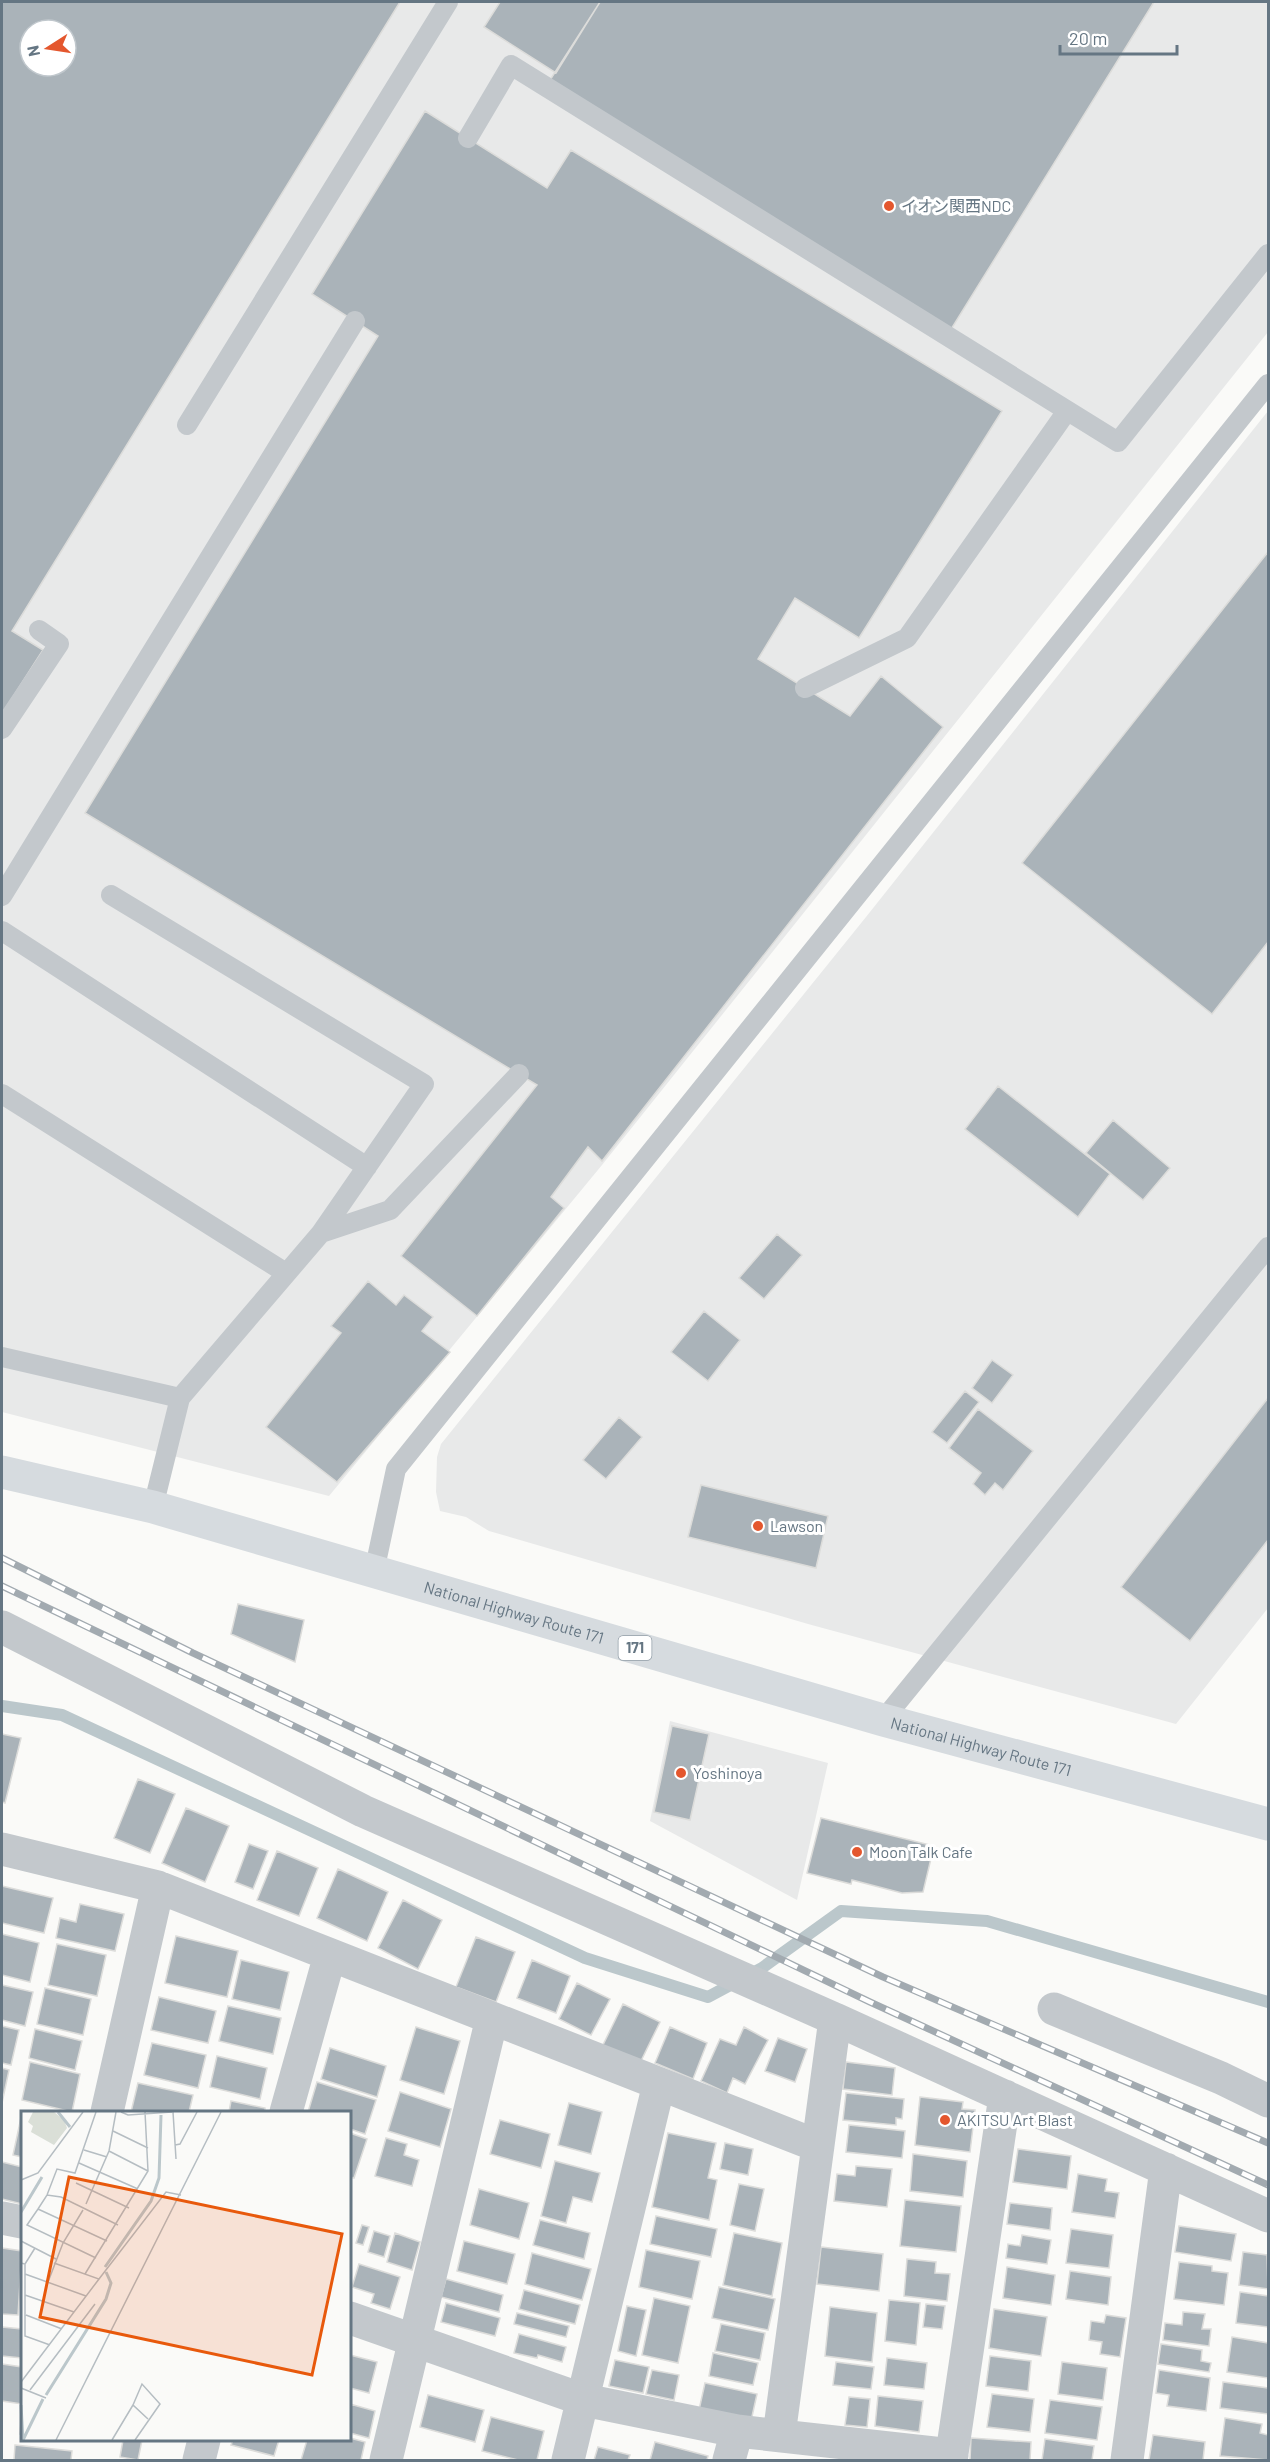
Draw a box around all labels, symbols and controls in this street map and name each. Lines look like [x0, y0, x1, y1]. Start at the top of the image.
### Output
north arrow [18, 18, 78, 78]
scale bar [1060, 18, 1177, 56]
text: 20 m [1069, 27, 1107, 49]
text: N [22, 44, 43, 58]
place label: イオン関西NDC [901, 196, 1011, 215]
marker: イオン関西NDC [882, 199, 896, 213]
place label: Lawson [770, 1516, 823, 1535]
marker: Lawson [751, 1519, 765, 1533]
street label: National Highway Route 171 [422, 1577, 606, 1647]
road number: 171 [618, 1636, 652, 1660]
street label: National Highway Route 171 [889, 1713, 1074, 1779]
place label: Yoshinoya [693, 1763, 763, 1782]
marker: Yoshinoya [674, 1766, 688, 1780]
place label: Moon Talk Cafe [869, 1842, 973, 1861]
marker: Moon Talk Cafe [850, 1845, 864, 1859]
place label: AKITSU Art Blast [957, 2110, 1073, 2129]
inset map [21, 2111, 351, 2441]
marker: AKITSU Art Blast [938, 2113, 952, 2127]

